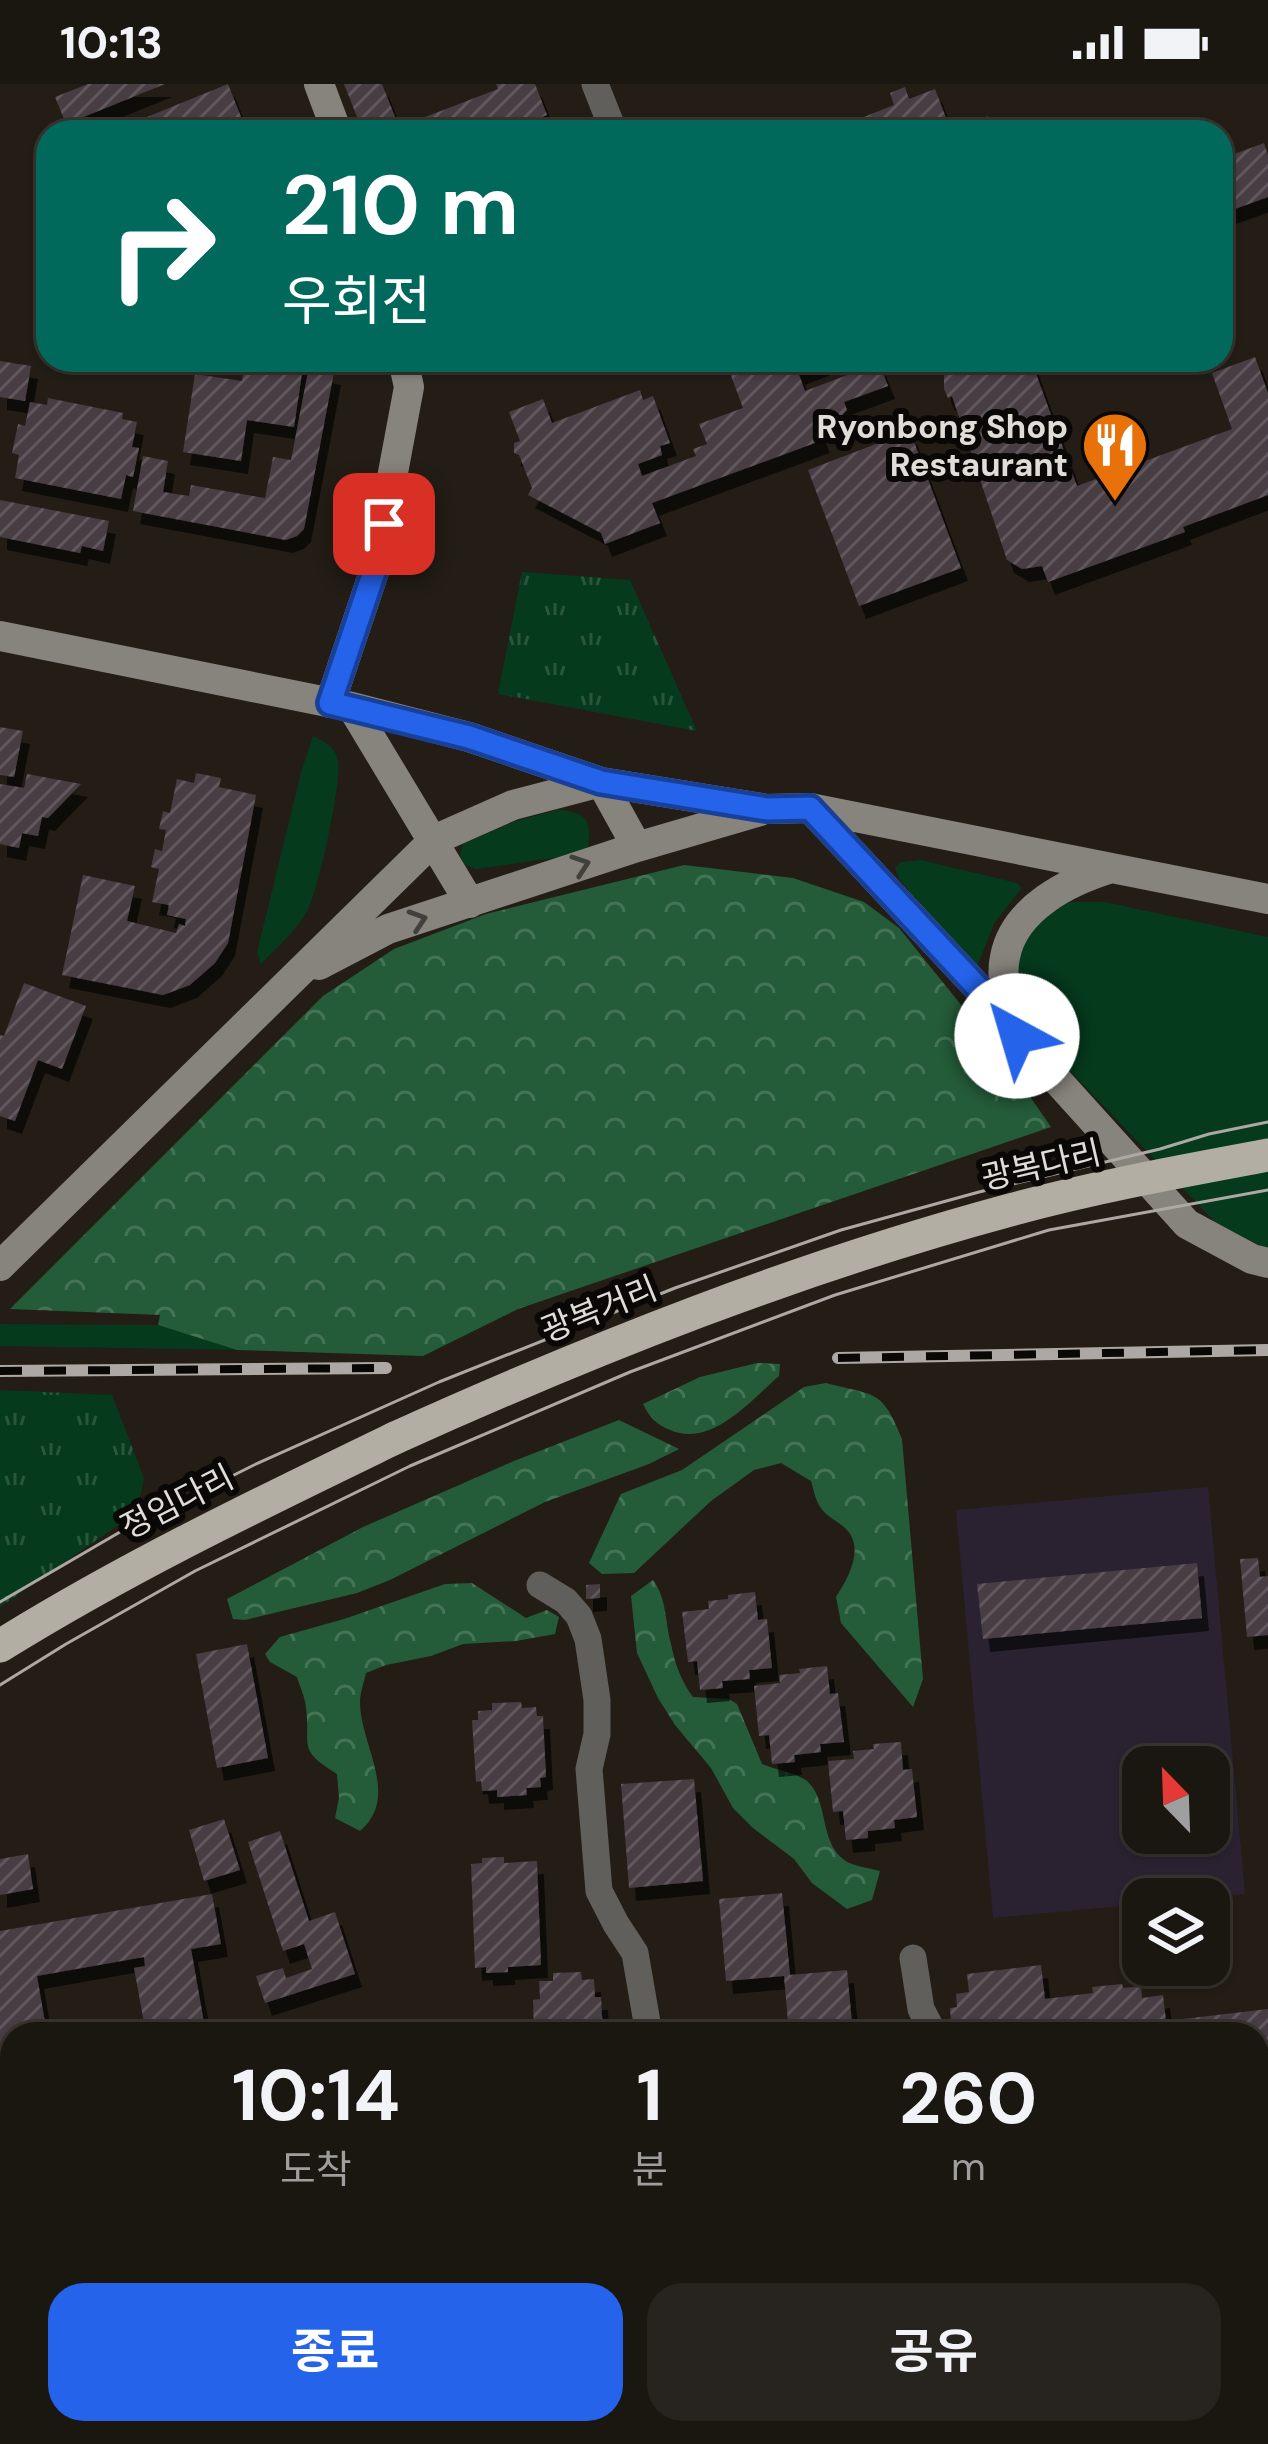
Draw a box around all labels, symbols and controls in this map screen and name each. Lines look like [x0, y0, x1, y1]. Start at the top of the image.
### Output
text: 10:13 [60, 13, 163, 72]
text: 210 m [282, 151, 519, 260]
icon: right [84, 168, 240, 324]
text: 우회전 [282, 266, 431, 337]
place label: Ryonbong Shop Restaurant [817, 405, 1068, 486]
restaurant icon: Ryonbong Shop Restaurant [1080, 410, 1150, 504]
pin [333, 473, 435, 575]
icon: arrive [351, 491, 417, 557]
one-way arrow [570, 855, 591, 880]
one-way arrow [407, 909, 428, 934]
position arrow [954, 973, 1080, 1099]
street label: 광복다리 [977, 1130, 1105, 1200]
street label: 광복거리 [535, 1266, 663, 1352]
street label: 정임다리 [113, 1455, 241, 1549]
north arrow [1122, 1746, 1230, 1854]
map controls [1122, 1746, 1230, 1986]
button: layers [1122, 1878, 1230, 1986]
text: 10:14 [232, 2049, 400, 2142]
text: 1 [637, 2049, 663, 2142]
text: 260 [899, 2052, 1037, 2145]
text: m [951, 2141, 986, 2192]
text: 도착 [280, 2144, 352, 2195]
text: 분 [632, 2144, 668, 2195]
button: 종료 [48, 2283, 623, 2421]
button: 공유 [647, 2283, 1221, 2421]

